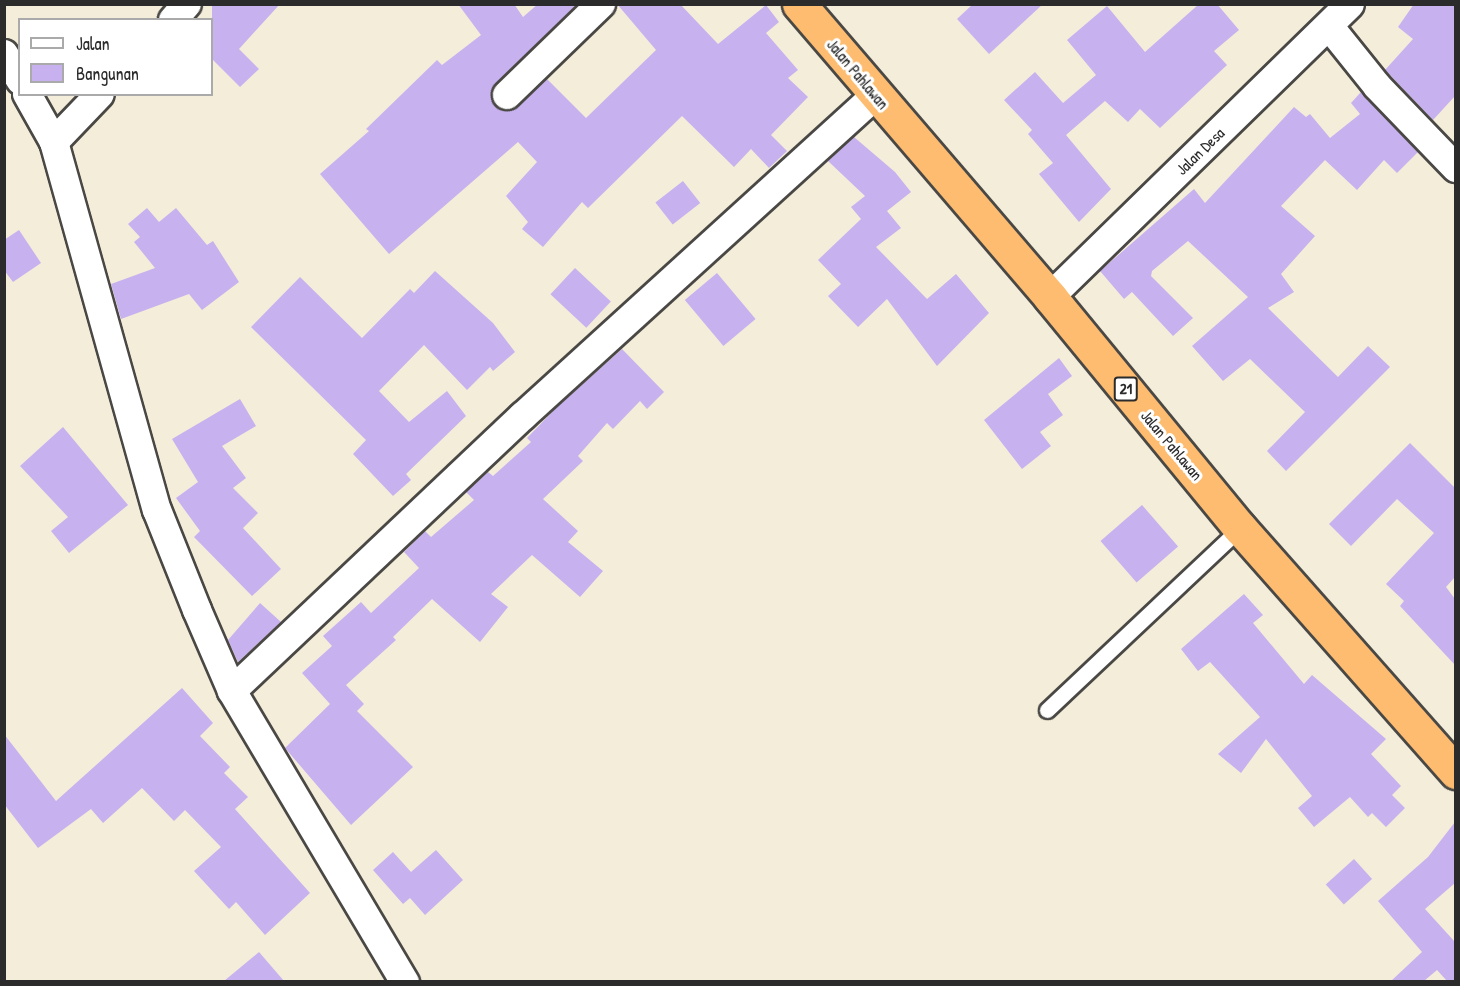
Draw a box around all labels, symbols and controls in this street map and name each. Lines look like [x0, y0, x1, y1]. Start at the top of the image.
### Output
legend [18, 18, 213, 96]
text: Jalan [76, 31, 110, 56]
street label: Jalan Pahlawan [823, 35, 893, 113]
text: Bangunan [76, 61, 139, 86]
street label: Jalan Desa [1172, 123, 1228, 179]
road number: 21 [1112, 377, 1140, 401]
street label: Jalan Pahlawan [1137, 406, 1207, 484]

